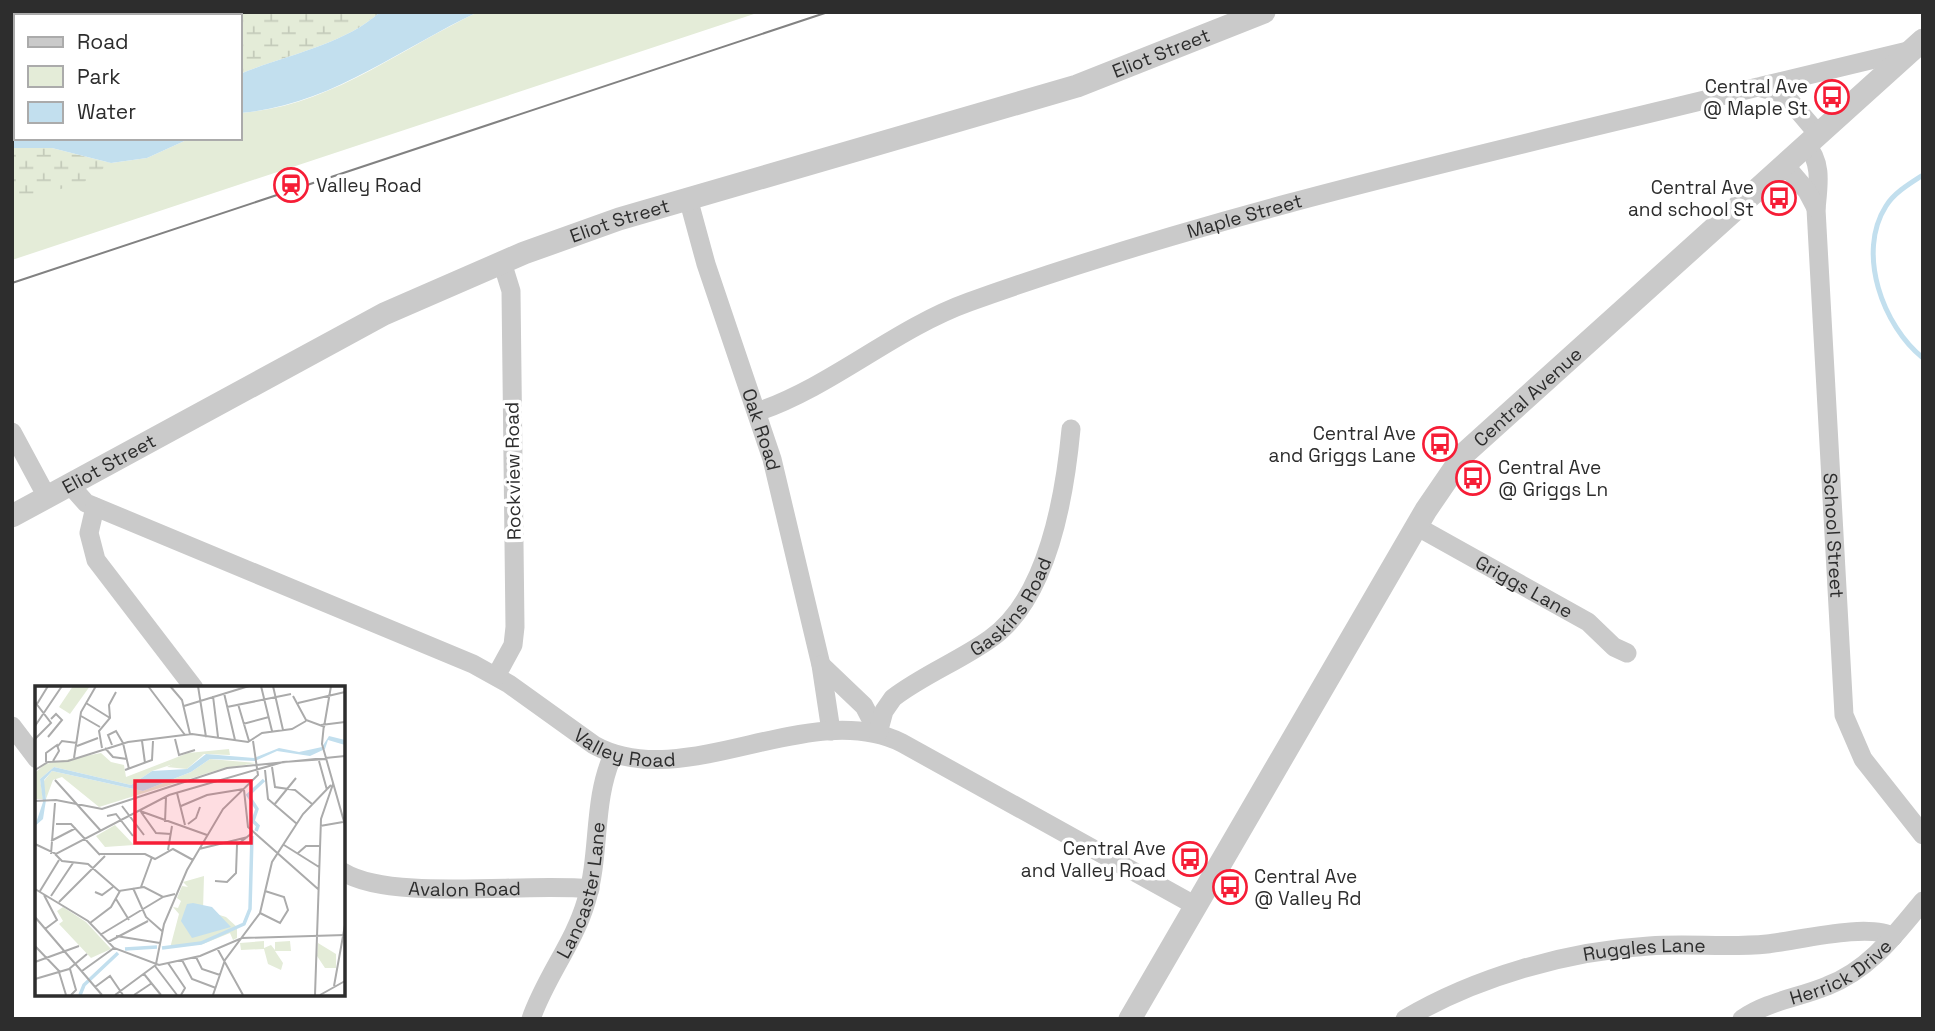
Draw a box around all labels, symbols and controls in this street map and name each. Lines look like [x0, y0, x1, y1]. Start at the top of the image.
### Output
legend [14, 14, 242, 140]
street label: Eliot Street [1108, 22, 1213, 83]
text: Road [77, 28, 129, 55]
text: Park [77, 63, 121, 90]
place label: Central Ave @ Maple St [1703, 74, 1808, 121]
bus stop icon: Central Ave @ Maple St [1813, 78, 1851, 116]
text: Water [77, 98, 136, 125]
station icon: Valley Road [272, 166, 310, 204]
place label: Valley Road [316, 173, 422, 198]
place label: Central Ave and school St [1628, 175, 1754, 222]
bus stop icon: Central Ave and school St [1760, 179, 1798, 217]
street label: Maple Street [1184, 188, 1305, 244]
street label: Eliot Street [566, 193, 672, 248]
street label: Central Avenue [1468, 341, 1587, 452]
street label: Oak Road [736, 385, 787, 473]
street label: Rockview Road [499, 402, 527, 540]
place label: Central Ave and Griggs Lane [1268, 421, 1416, 468]
bus stop icon: Central Ave and Griggs Lane [1421, 425, 1459, 463]
street label: Eliot Street [57, 428, 160, 499]
place label: Central Ave @ Griggs Ln [1498, 455, 1608, 502]
bus stop icon: Central Ave @ Griggs Ln [1454, 459, 1492, 497]
street label: School Street [1818, 472, 1850, 599]
street label: Griggs Lane [1471, 549, 1577, 624]
street label: Gaskins Road [965, 554, 1057, 662]
inset map [35, 686, 345, 996]
street label: Valley Road [569, 722, 676, 772]
street label: Lancaster Lane [550, 821, 610, 963]
place label: Central Ave and Valley Road [1021, 836, 1166, 883]
bus stop icon: Central Ave and Valley Road [1171, 840, 1209, 878]
place label: Central Ave @ Valley Rd [1254, 864, 1361, 911]
bus stop icon: Central Ave @ Valley Rd [1211, 868, 1249, 906]
street label: Avalon Road [408, 875, 521, 902]
street label: Ruggles Lane [1581, 932, 1706, 966]
street label: Herrick Drive [1787, 934, 1897, 1010]

